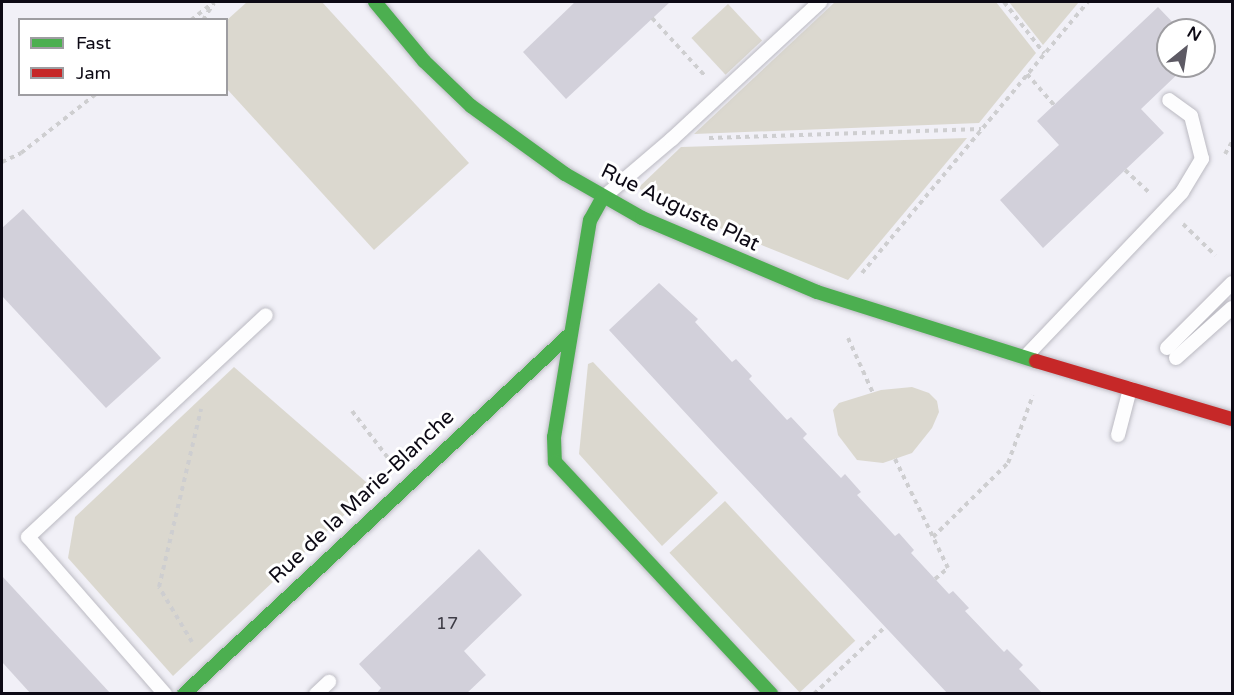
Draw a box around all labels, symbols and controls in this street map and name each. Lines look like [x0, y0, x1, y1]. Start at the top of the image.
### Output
legend [18, 18, 228, 96]
north arrow [1156, 18, 1216, 78]
text: N [1183, 22, 1205, 46]
text: Fast [76, 32, 111, 54]
text: Jam [76, 62, 111, 84]
street label: Rue Auguste Plat [597, 159, 763, 257]
street label: Rue de la Marie-Blanche [264, 405, 460, 589]
house number: 17 [436, 612, 458, 634]

